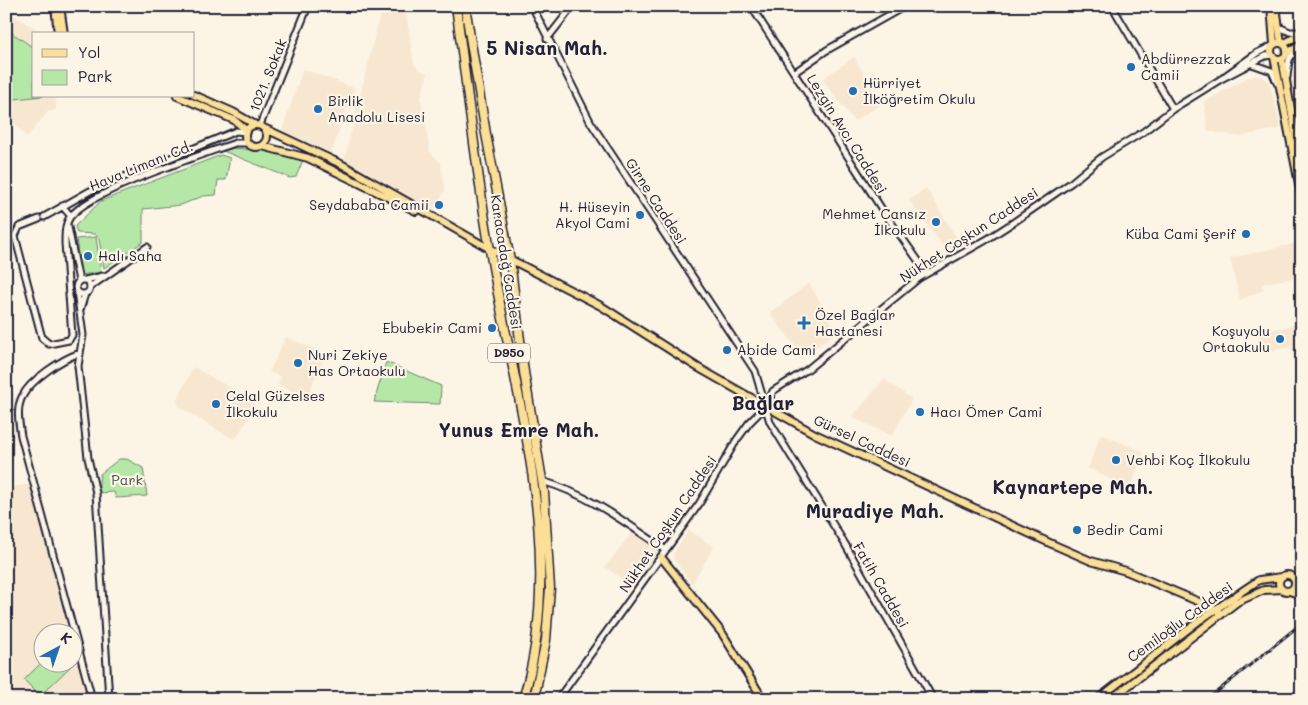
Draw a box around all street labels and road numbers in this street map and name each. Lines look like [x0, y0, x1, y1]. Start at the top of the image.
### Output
street label: 1021. Sokak [244, 35, 291, 114]
street label: Lezgin Avcı Caddesi [803, 70, 892, 197]
street label: Hava Limanı Cd. [86, 136, 196, 195]
street label: Girne Caddesi [622, 154, 691, 247]
street label: Nükhet Coşkun Caddesi [896, 183, 1042, 286]
street label: Karacadağ Caddesi [486, 193, 527, 331]
road number: D950 [488, 343, 530, 362]
street label: Gürsel Caddesi [811, 410, 914, 471]
street label: Nükhet Coşkun Caddesi [615, 452, 721, 596]
street label: Fatih Caddesi [849, 539, 914, 631]
street label: Cemiloğlu Caddesi [1123, 577, 1236, 666]

